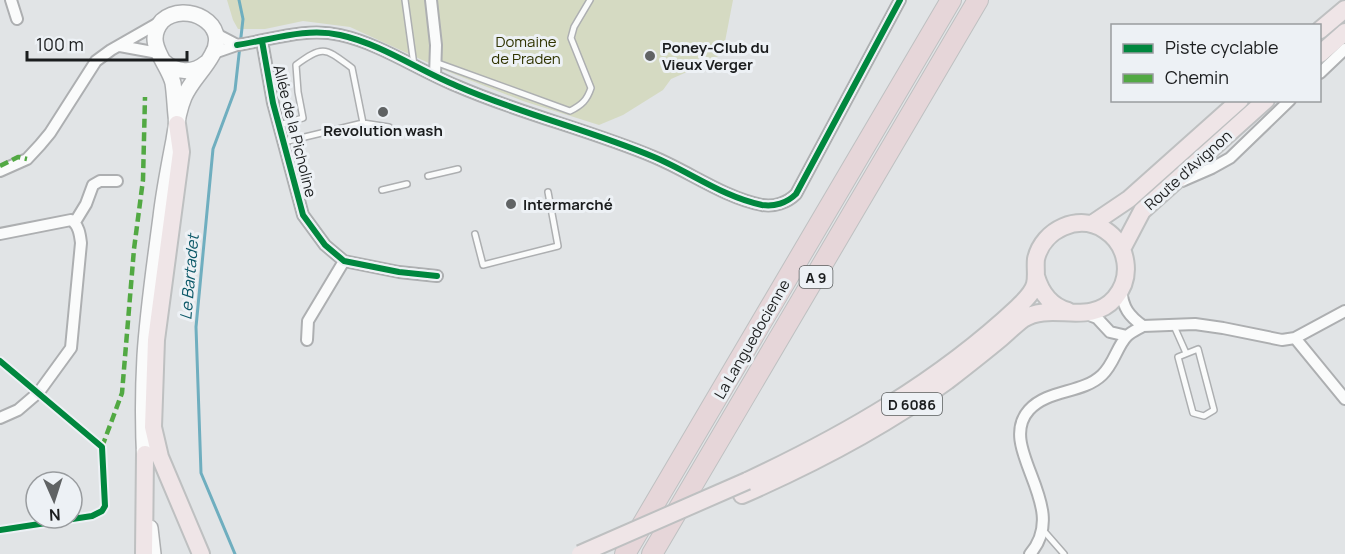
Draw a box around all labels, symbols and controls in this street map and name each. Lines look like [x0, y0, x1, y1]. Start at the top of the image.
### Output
scale bar [27, 24, 188, 62]
legend [1111, 24, 1321, 102]
park label: Domaine de Praden [491, 31, 561, 69]
text: 100 m [36, 32, 84, 56]
text: Piste cyclable [1165, 35, 1279, 59]
place label: Poney-Club du Vieux Verger [662, 37, 769, 75]
marker: Poney-Club du Vieux Verger [643, 49, 657, 63]
street label: Allée de la Picholine [268, 63, 322, 200]
text: Chemin [1165, 65, 1229, 89]
marker: Revolution wash [376, 105, 390, 119]
place label: Revolution wash [323, 120, 443, 141]
street label: Route d'Avignon [1140, 125, 1236, 215]
place label: Intermarché [523, 194, 613, 215]
marker: Intermarché [504, 197, 518, 211]
water label: Le Bartadet [174, 232, 204, 321]
road number: A 9 [800, 266, 832, 288]
street label: La Languedocienne [709, 275, 795, 403]
road number: D 6086 [882, 393, 942, 415]
north arrow [24, 470, 84, 530]
text: N [48, 504, 61, 526]

